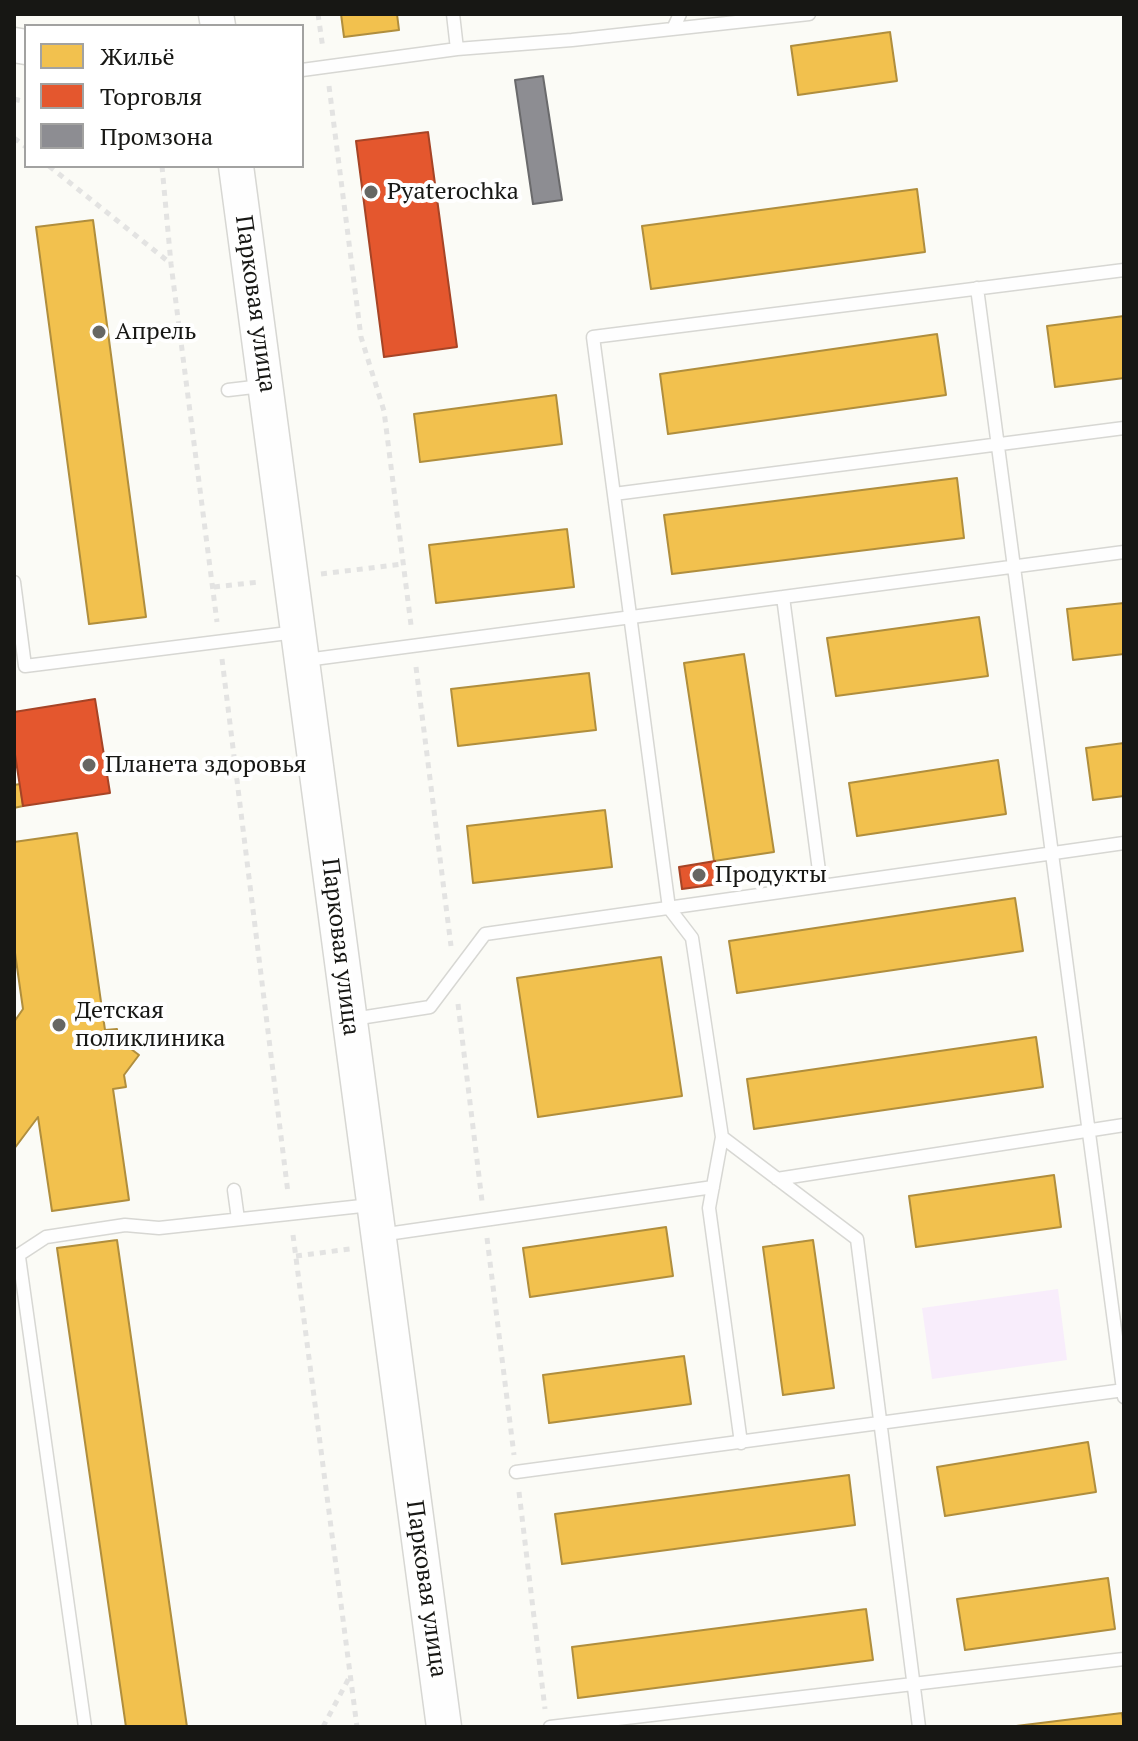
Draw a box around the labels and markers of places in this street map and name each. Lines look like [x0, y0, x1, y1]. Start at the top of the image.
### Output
place label: Pyaterochka [387, 178, 519, 206]
marker: Pyaterochka [362, 183, 380, 201]
place label: Апрель [115, 318, 197, 346]
marker: Апрель [90, 323, 108, 341]
place label: Планета здоровья [105, 751, 306, 779]
marker: Планета здоровья [80, 756, 98, 774]
place label: Продукты [715, 861, 827, 889]
marker: Продукты [690, 866, 708, 884]
place label: Детская поликлиника [75, 997, 225, 1053]
marker: Детская поликлиника [50, 1016, 68, 1034]

